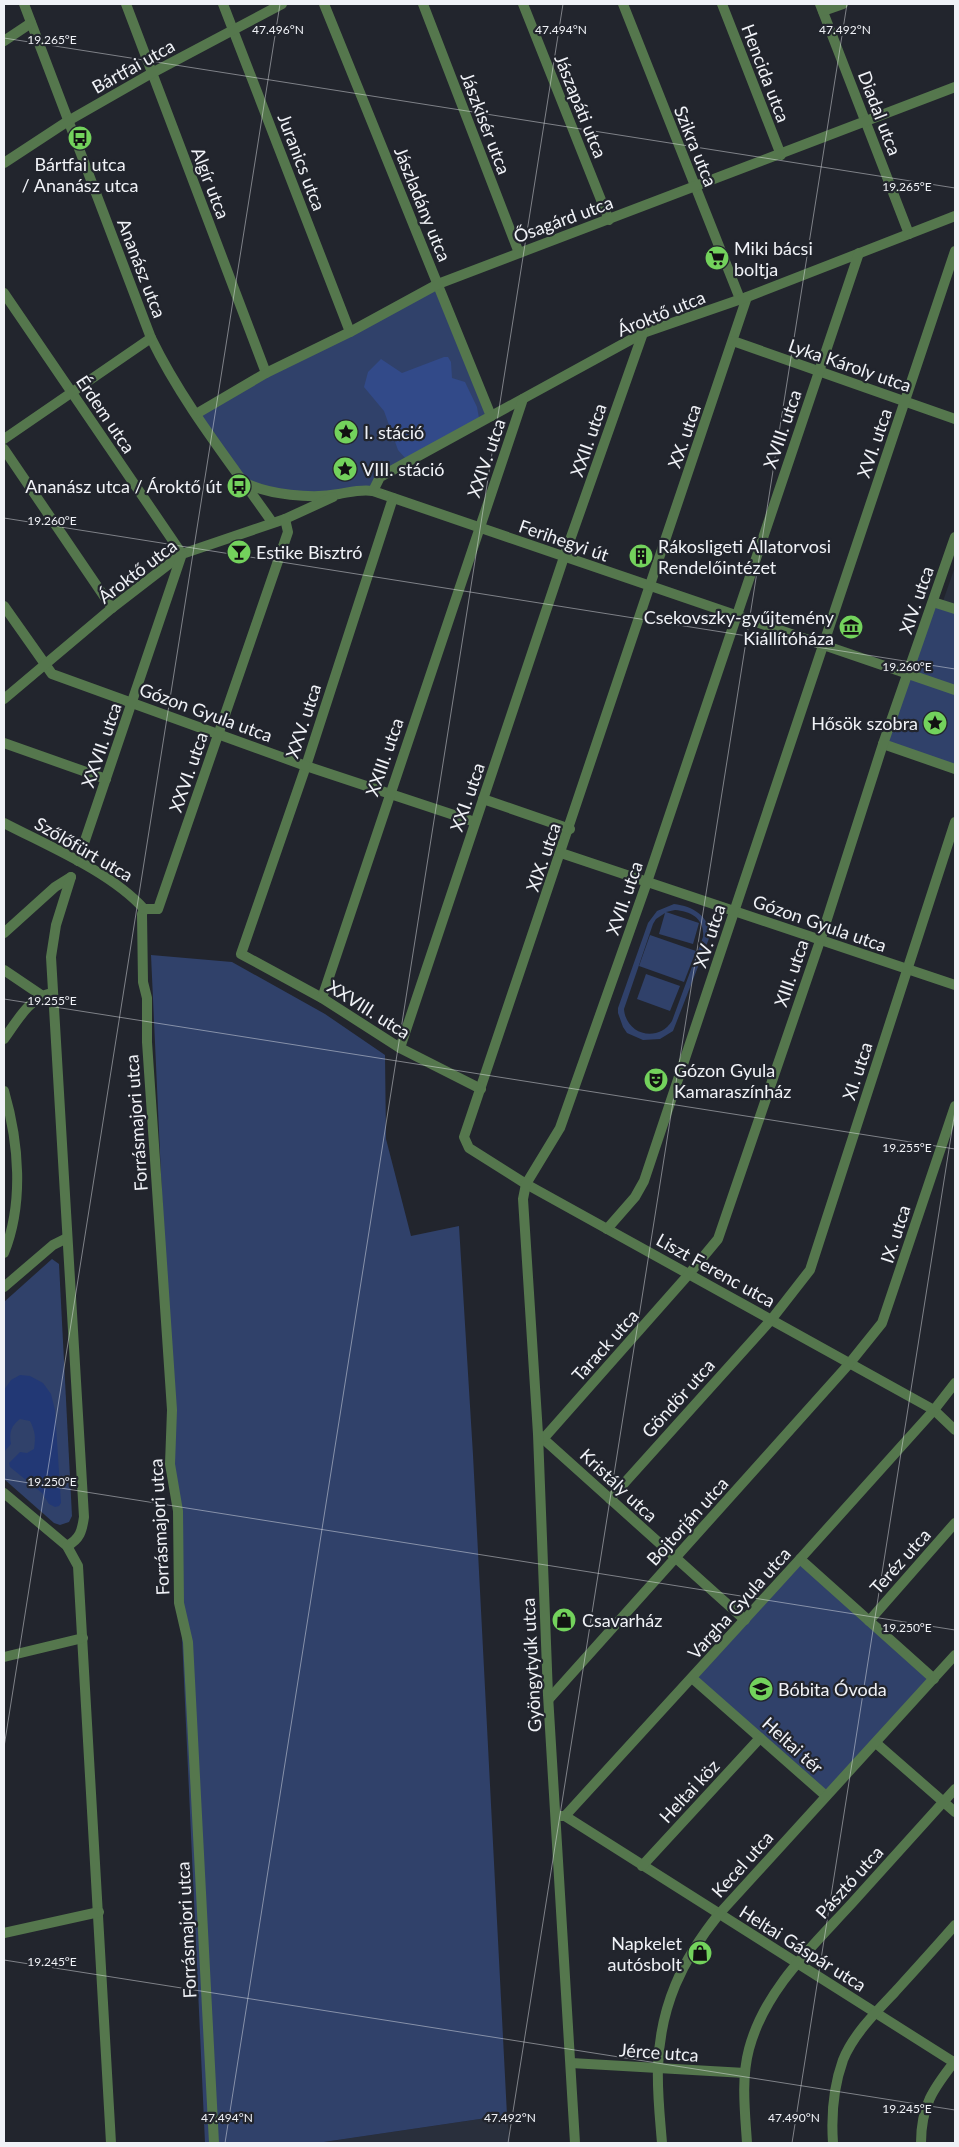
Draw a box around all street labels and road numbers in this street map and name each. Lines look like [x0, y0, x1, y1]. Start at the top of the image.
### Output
street label: Hencida utca [737, 21, 795, 125]
street label: Bártfai utca [88, 34, 178, 98]
street label: Jászapáti utca [550, 51, 612, 161]
street label: Diadal utca [854, 68, 906, 158]
street label: Jászkisér utca [456, 69, 516, 177]
street label: Szikra utca [670, 102, 722, 190]
street label: Juranics utca [273, 110, 331, 214]
street label: Algír utca [187, 144, 235, 222]
street label: Jászladány utca [390, 144, 456, 264]
street label: Ősagárd utca [510, 191, 616, 247]
street label: Ananász utca [113, 215, 171, 321]
street label: Ároktő utca [614, 285, 708, 341]
street label: Lyka Károly utca [786, 334, 914, 396]
street label: Érdem utca [72, 371, 140, 457]
street label: XVIII. utca [758, 387, 806, 471]
street label: XXII. utca [565, 400, 611, 480]
street label: XX. utca [663, 401, 705, 471]
street label: XVI. utca [852, 405, 896, 481]
street label: XXIV. utca [462, 416, 510, 500]
street label: Ferihegyi út [516, 514, 612, 566]
street label: Ároktő utca [93, 534, 181, 608]
street label: XIV. utca [894, 563, 938, 637]
street label: Gózon Gyula utca [137, 678, 275, 746]
street label: XXV. utca [281, 681, 325, 761]
street label: XXVII. utca [76, 700, 126, 790]
street label: XXIII. utca [360, 715, 408, 799]
street label: XXVI. utca [164, 729, 212, 815]
street label: XXI. utca [445, 760, 489, 834]
street label: Szőlőfürt utca [31, 812, 137, 886]
street label: XIX. utca [521, 820, 565, 894]
street label: XVII. utca [601, 858, 647, 938]
street label: Gózon Gyula utca [750, 890, 890, 956]
street label: XV. utca [688, 902, 730, 970]
street label: XIII. utca [769, 936, 813, 1010]
street label: XXVIII. utca [324, 975, 414, 1043]
street label: XI. utca [837, 1039, 877, 1103]
street label: Forrásmajori utca [120, 1054, 152, 1192]
street label: IX. utca [875, 1202, 915, 1266]
street label: Liszt Ferenc utca [653, 1228, 779, 1312]
street label: Tarack utca [567, 1304, 643, 1386]
street label: Göndör utca [637, 1354, 719, 1442]
street label: Kristály utca [576, 1444, 662, 1526]
street label: Forrásmajori utca [144, 1458, 174, 1596]
street label: Bojtorján utca [642, 1472, 732, 1570]
street label: Teréz utca [865, 1524, 935, 1598]
street label: Vargha Gyula utca [683, 1542, 795, 1664]
street label: Gyöngytyúk utca [517, 1597, 545, 1733]
street label: Heltai tér [758, 1712, 828, 1778]
street label: Heltai köz [654, 1755, 724, 1827]
street label: Kecel utca [707, 1826, 777, 1902]
street label: Pásztó utca [811, 1841, 887, 1923]
street label: Forrásmajori utca [171, 1861, 201, 1999]
street label: Heltai Gáspár utca [736, 1900, 870, 1996]
street label: Jérce utca [619, 2038, 699, 2066]

